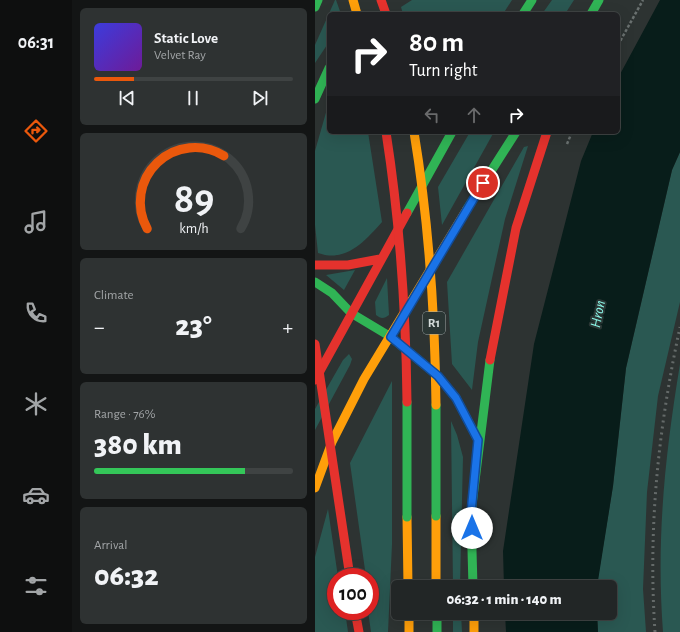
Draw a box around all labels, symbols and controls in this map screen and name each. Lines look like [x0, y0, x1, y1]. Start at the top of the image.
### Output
icon: right [343, 28, 395, 80]
text: 80 m [409, 29, 464, 57]
text: Static Love [154, 31, 218, 46]
text: 06:31 [18, 34, 54, 52]
text: Velvet Ray [154, 49, 206, 62]
text: Turn right [409, 62, 478, 80]
icon: previous [116, 87, 138, 109]
icon: pause [182, 87, 204, 109]
icon: next [249, 87, 271, 109]
icon: left [421, 104, 443, 126]
icon: ahead [463, 104, 485, 126]
icon: right [505, 104, 527, 126]
icon: directions [22, 117, 50, 145]
pin [466, 166, 500, 200]
icon: arrive [472, 172, 494, 194]
text: 89 [173, 179, 214, 220]
icon: music [22, 208, 50, 236]
text: km/h [179, 222, 208, 236]
text: Climate [94, 289, 133, 302]
icon: phone [22, 299, 50, 327]
water label: Hron [588, 299, 608, 329]
text: 23° [175, 311, 212, 341]
road number: R1 [423, 312, 445, 334]
text: − [94, 316, 105, 338]
text: + [282, 316, 293, 338]
icon: climate [22, 390, 50, 418]
text: Range · 76% [94, 408, 155, 421]
text: 380 km [94, 430, 182, 460]
icon: car [22, 481, 50, 509]
position arrow [451, 507, 493, 549]
text: Arrival [94, 539, 127, 552]
text: 06:32 [94, 561, 159, 591]
speed limit sign: 100 [327, 568, 379, 620]
icon: filters [22, 572, 50, 600]
text: 06:32 · 1 min · 140 m [446, 592, 562, 607]

